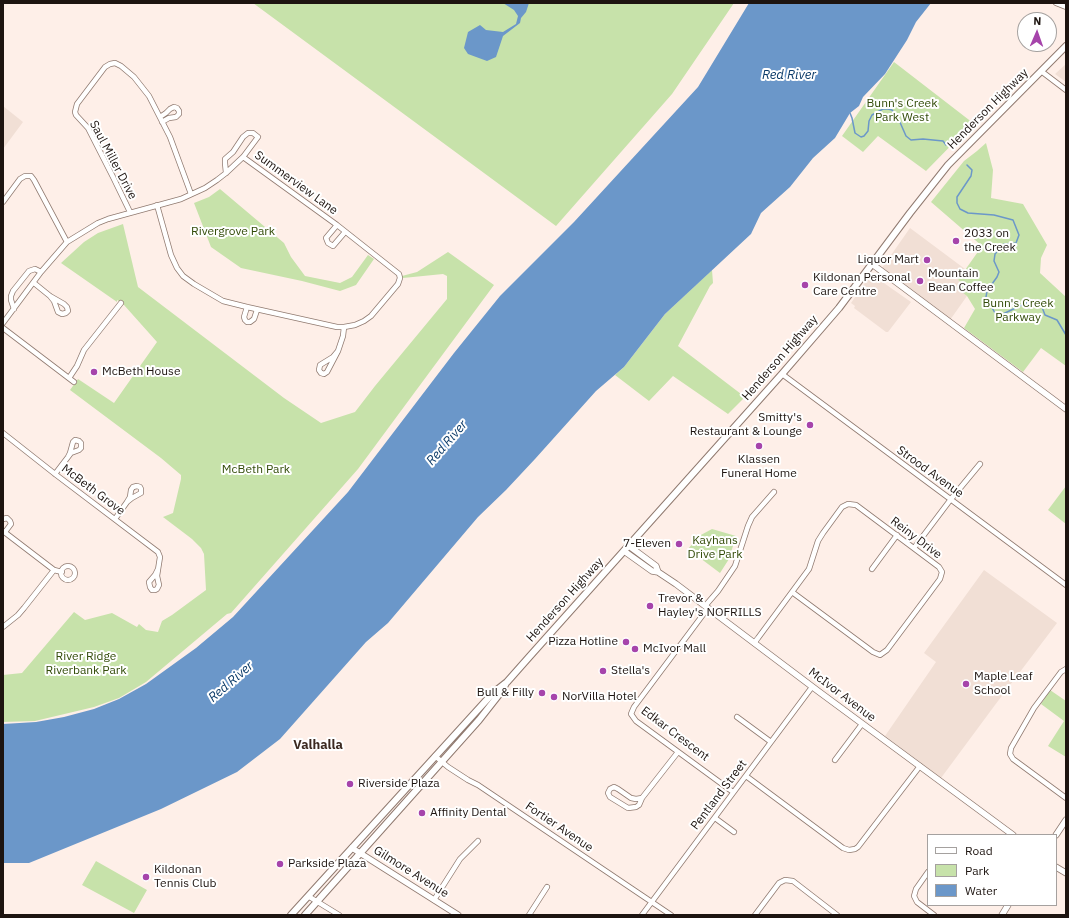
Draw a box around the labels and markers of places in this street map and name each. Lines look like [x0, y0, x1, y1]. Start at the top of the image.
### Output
place label: 2033 on the Creek [964, 227, 1016, 255]
marker: 2033 on the Creek [951, 236, 961, 246]
place label: Liquor Mart [857, 253, 919, 267]
marker: Liquor Mart [922, 255, 932, 265]
place label: Mountain Bean Coffee [928, 267, 993, 295]
place label: Kildonan Personal Care Centre [813, 271, 910, 299]
marker: Mountain Bean Coffee [915, 276, 925, 286]
marker: Kildonan Personal Care Centre [800, 280, 810, 290]
place label: McBeth House [102, 365, 181, 379]
marker: McBeth House [89, 367, 99, 377]
place label: Smitty's Restaurant & Lounge [690, 411, 802, 439]
marker: Smitty's Restaurant & Lounge [805, 420, 815, 430]
marker: Klassen Funeral Home [754, 441, 764, 451]
place label: Klassen Funeral Home [721, 453, 797, 481]
place label: 7-Eleven [623, 537, 671, 551]
marker: 7-Eleven [674, 539, 684, 549]
place label: Trevor & Hayley's NOFRILLS [658, 592, 762, 620]
marker: Trevor & Hayley's NOFRILLS [645, 601, 655, 611]
place label: Pizza Hotline [548, 635, 618, 649]
marker: Pizza Hotline [621, 637, 631, 647]
place label: McIvor Mall [643, 642, 706, 656]
marker: McIvor Mall [630, 644, 640, 654]
place label: Stella's [611, 664, 650, 678]
marker: Stella's [598, 666, 608, 676]
place label: Maple Leaf School [974, 670, 1033, 698]
marker: Maple Leaf School [961, 679, 971, 689]
place label: Bull & Filly [477, 686, 534, 700]
marker: Bull & Filly [537, 688, 547, 698]
place label: NorVilla Hotel [562, 690, 637, 704]
marker: NorVilla Hotel [549, 692, 559, 702]
place label: Riverside Plaza [358, 777, 440, 791]
marker: Riverside Plaza [345, 779, 355, 789]
place label: Affinity Dental [430, 806, 507, 820]
marker: Affinity Dental [417, 808, 427, 818]
place label: Parkside Plaza [288, 857, 366, 871]
marker: Parkside Plaza [275, 859, 285, 869]
place label: Kildonan Tennis Club [154, 863, 216, 891]
marker: Kildonan Tennis Club [141, 872, 151, 882]

